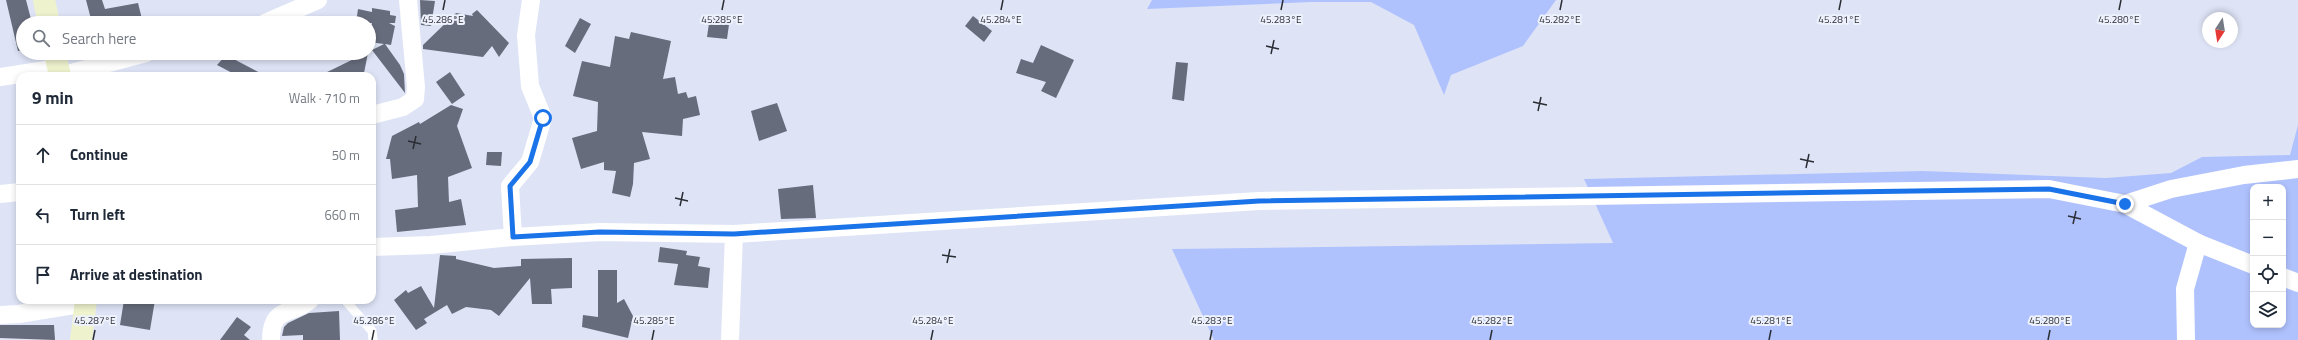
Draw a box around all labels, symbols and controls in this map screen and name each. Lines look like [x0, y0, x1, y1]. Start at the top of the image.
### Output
text: 45.286°E [422, 12, 464, 27]
text: 45.285°E [701, 12, 743, 27]
text: 45.284°E [980, 12, 1022, 27]
text: 45.283°E [1260, 12, 1302, 27]
text: 45.282°E [1539, 12, 1581, 27]
text: 45.281°E [1818, 12, 1860, 27]
text: 45.280°E [2098, 12, 2140, 27]
north arrow [2202, 12, 2238, 48]
search box [16, 16, 376, 60]
icon: search [30, 27, 52, 49]
text: Search here [62, 27, 136, 50]
text: 9 min [32, 85, 73, 111]
text: Walk · 710 m [289, 88, 360, 108]
route start [534, 109, 552, 127]
text: Continue [70, 143, 128, 166]
icon: ahead [32, 144, 54, 166]
text: 50 m [332, 145, 360, 165]
map controls [2250, 184, 2286, 328]
button: + [2250, 184, 2286, 220]
route end [2116, 195, 2134, 213]
text: Turn left [70, 203, 125, 226]
icon: left [32, 204, 54, 226]
text: 660 m [324, 205, 360, 225]
button: − [2250, 220, 2286, 256]
button: locate [2250, 256, 2286, 292]
text: Arrive at destination [70, 263, 203, 286]
icon: arrive [32, 264, 54, 286]
button: layers [2250, 292, 2286, 328]
text: 45.287°E [74, 313, 116, 328]
text: 45.286°E [353, 313, 395, 328]
text: 45.285°E [633, 313, 675, 328]
text: 45.284°E [912, 313, 954, 328]
text: 45.283°E [1191, 313, 1233, 328]
text: 45.282°E [1471, 313, 1513, 328]
text: 45.281°E [1750, 313, 1792, 328]
text: 45.280°E [2029, 313, 2071, 328]

